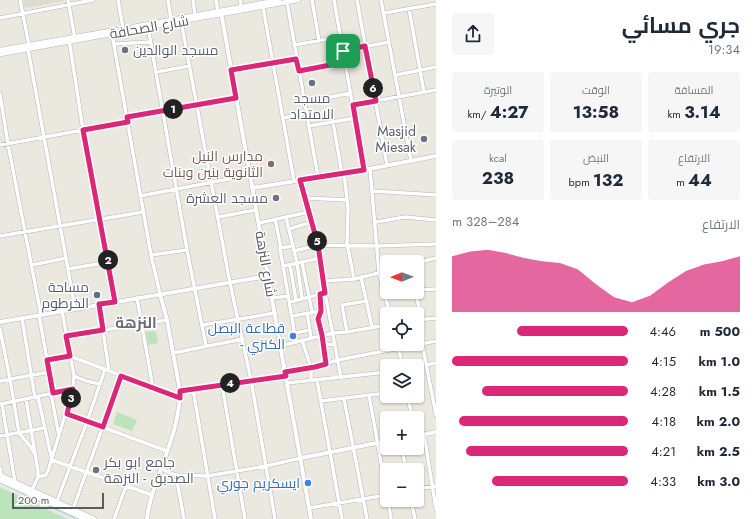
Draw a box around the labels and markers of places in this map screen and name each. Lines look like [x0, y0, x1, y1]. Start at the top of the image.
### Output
pin [326, 34, 360, 68]
place label: مسجد الوالدين [133, 40, 219, 60]
marker: مسجد الوالدين [120, 45, 130, 55]
marker: مسجد الامتداد [307, 78, 317, 88]
pin: 6 [363, 78, 383, 98]
place label: مسجد الامتداد [290, 88, 334, 124]
pin: 1 [163, 99, 183, 119]
place label: Masjid Miesak [375, 121, 417, 157]
marker: Masjid Miesak [419, 134, 429, 144]
place label: مدارس النيل الثانوية بنين وبنات [163, 146, 263, 182]
marker: مدارس النيل الثانوية بنين وبنات [266, 159, 276, 169]
place label: مسجد العشرة [186, 188, 268, 208]
marker: مسجد العشرة [271, 193, 281, 203]
pin: 5 [307, 231, 327, 251]
pin: 2 [98, 250, 118, 270]
place label: مساحة الخرطوم [41, 277, 89, 313]
marker: مساحة الخرطوم [92, 290, 102, 300]
place label: قطاعة البصل - الكنزي [208, 318, 285, 356]
marker: قطاعة البصل - الكنزي [288, 331, 298, 341]
pin: 4 [220, 373, 240, 393]
pin: 3 [61, 388, 81, 408]
place label: جامع ابو بكر الصدبق - النزهة [103, 452, 194, 488]
marker: جامع ابو بكر الصدبق - النزهة [91, 465, 101, 475]
place label: ايسكريم جوري [217, 473, 300, 495]
marker: ايسكريم جوري [303, 478, 313, 488]

